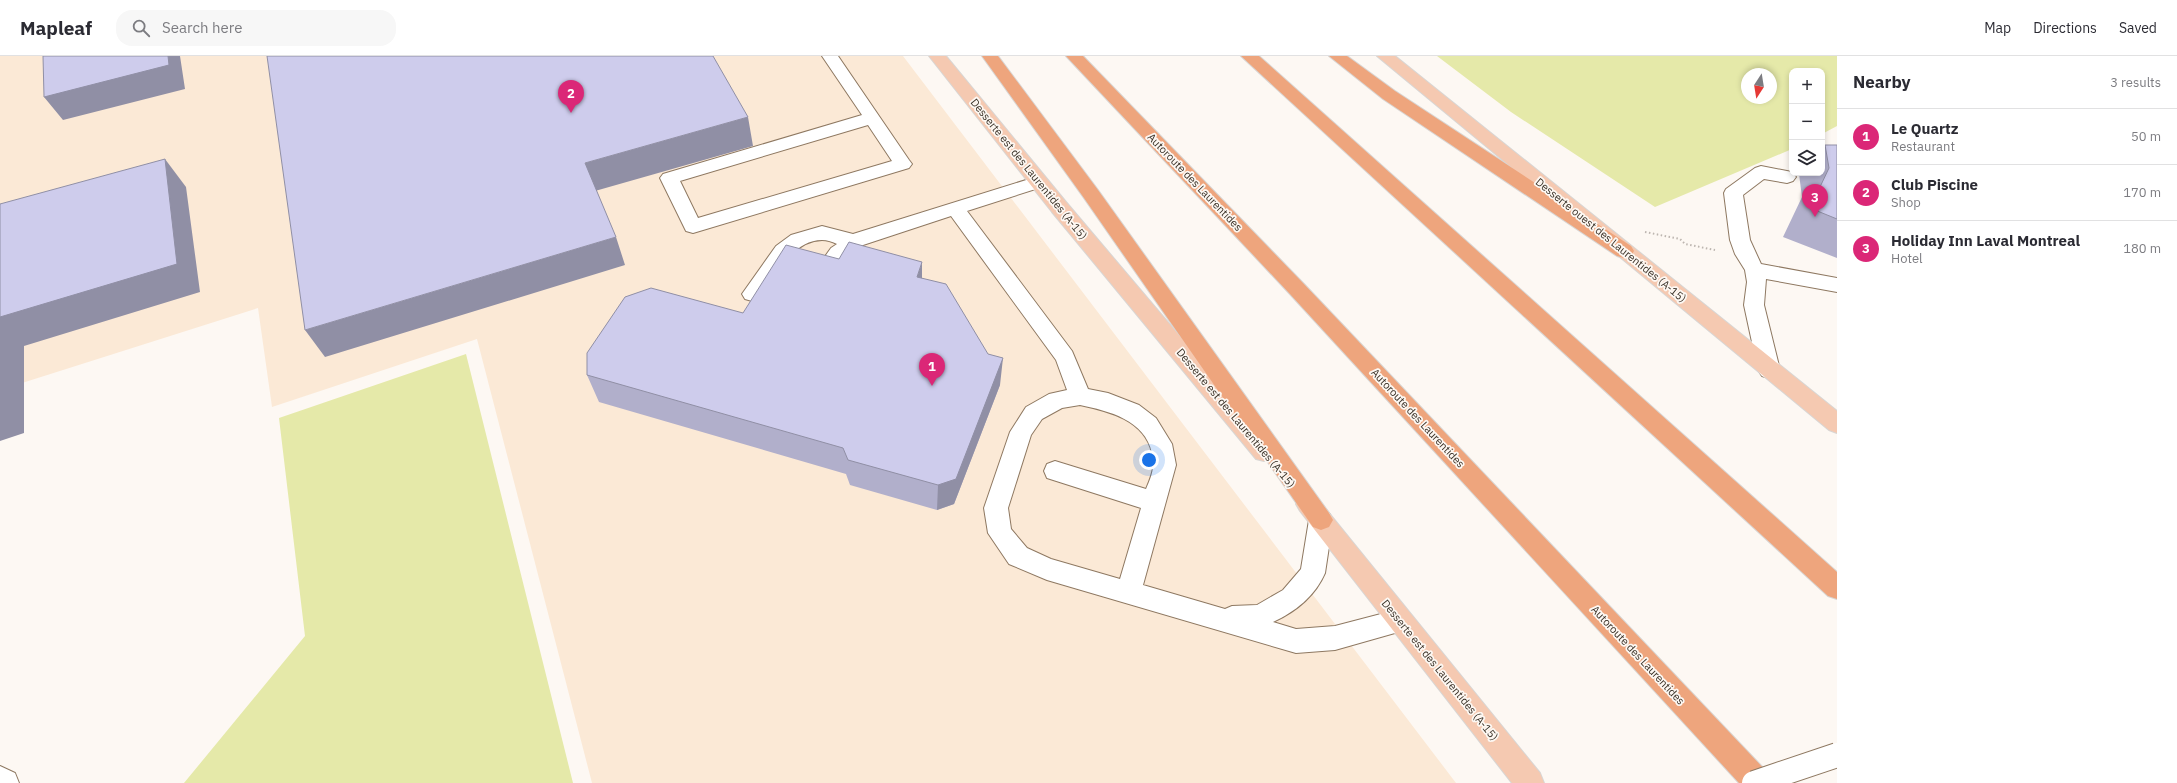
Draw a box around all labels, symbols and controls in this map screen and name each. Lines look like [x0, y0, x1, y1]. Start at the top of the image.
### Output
search box [116, 10, 396, 46]
text: Mapleaf [20, 16, 92, 40]
icon: search [130, 17, 152, 39]
text: Search here [162, 18, 242, 37]
text: Map [1984, 19, 2011, 37]
text: Directions [2033, 19, 2097, 37]
text: Saved [2119, 19, 2157, 37]
north arrow [1741, 68, 1777, 104]
map controls [1789, 68, 1825, 176]
button: + [1789, 68, 1825, 104]
text: Nearby [1853, 71, 1911, 93]
text: 3 results [2110, 74, 2161, 91]
pin: 2 [558, 80, 584, 113]
street label: Desserte est des Laurentides (A-15) [968, 96, 1090, 242]
button: − [1789, 104, 1825, 140]
text: Le Quartz [1891, 119, 1959, 138]
text: 1 [1862, 128, 1870, 145]
text: 50 m [2131, 128, 2161, 145]
street label: Autoroute des Laurentides [1145, 130, 1245, 234]
text: Restaurant [1891, 138, 1955, 155]
button: layers [1789, 140, 1825, 176]
street label: Desserte ouest des Laurentides (A-15) [1533, 175, 1689, 305]
text: Club Piscine [1891, 175, 1978, 194]
pin: 3 [1802, 184, 1828, 217]
text: 2 [1862, 184, 1870, 201]
text: 170 m [2123, 184, 2161, 201]
text: Shop [1891, 194, 1921, 211]
text: Holiday Inn Laval Montreal [1891, 231, 2080, 250]
text: 3 [1862, 240, 1870, 257]
text: 180 m [2123, 240, 2161, 257]
text: Hotel [1891, 250, 1923, 267]
street label: Desserte est des Laurentides (A-15) [1174, 346, 1298, 490]
pin: 1 [919, 353, 945, 386]
street label: Autoroute des Laurentides [1368, 365, 1468, 471]
your location [1139, 450, 1159, 470]
street label: Desserte est des Laurentides (A-15) [1379, 597, 1501, 743]
street label: Autoroute des Laurentides [1588, 602, 1688, 708]

